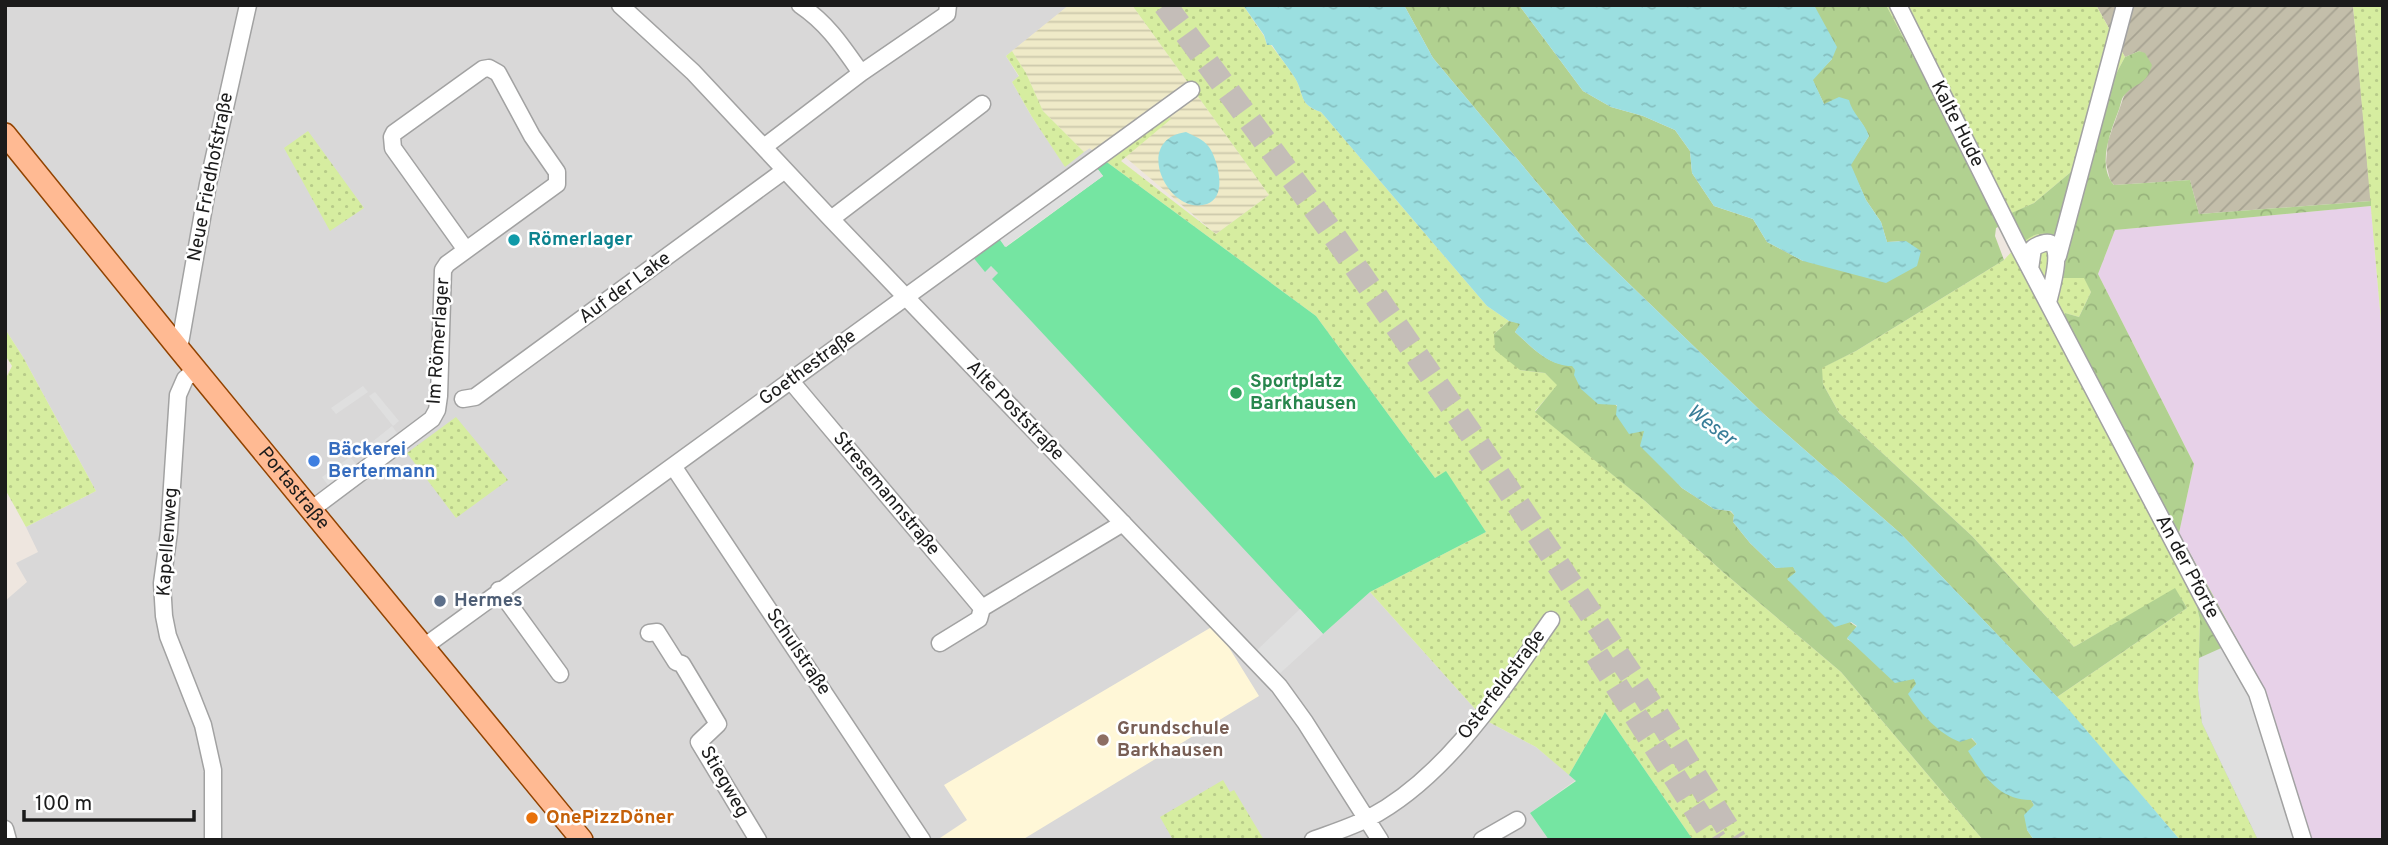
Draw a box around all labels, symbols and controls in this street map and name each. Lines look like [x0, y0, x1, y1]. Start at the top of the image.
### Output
street label: Kalte Hude [1925, 77, 1989, 171]
street label: Neue Friedhofstraße [183, 90, 239, 264]
place label: Römerlager [528, 228, 633, 252]
marker: Römerlager [506, 232, 522, 248]
street label: Auf der Lake [574, 247, 676, 329]
street label: Im Römerlager [423, 276, 455, 405]
street label: Goethestraße [755, 325, 861, 411]
street label: Alte Poststraße [961, 356, 1069, 466]
place label: Sportplatz Barkhausen [1250, 370, 1357, 416]
marker: Sportplatz Barkhausen [1228, 385, 1244, 401]
water label: Weser [1681, 399, 1743, 455]
street label: Stresemannstraße [827, 427, 945, 561]
place label: Bäckerei Bertermann [328, 438, 436, 484]
street label: Portastraße [252, 442, 335, 535]
marker: Bäckerei Bertermann [306, 453, 322, 469]
street label: Kapellenweg [152, 487, 184, 597]
street label: An der Pforte [2150, 511, 2224, 623]
place label: Hermes [454, 589, 523, 613]
marker: Hermes [432, 593, 448, 609]
street label: Schulstraße [760, 604, 836, 700]
street label: Osterfeldstraße [1453, 625, 1551, 745]
place label: Grundschule Barkhausen [1117, 717, 1230, 763]
marker: Grundschule Barkhausen [1095, 732, 1111, 748]
street label: Stiegweg [694, 742, 754, 822]
scale bar [24, 778, 194, 822]
text: 100 m [35, 791, 92, 818]
place label: OnePizzDöner [546, 806, 674, 830]
marker: OnePizzDöner [524, 810, 540, 826]

